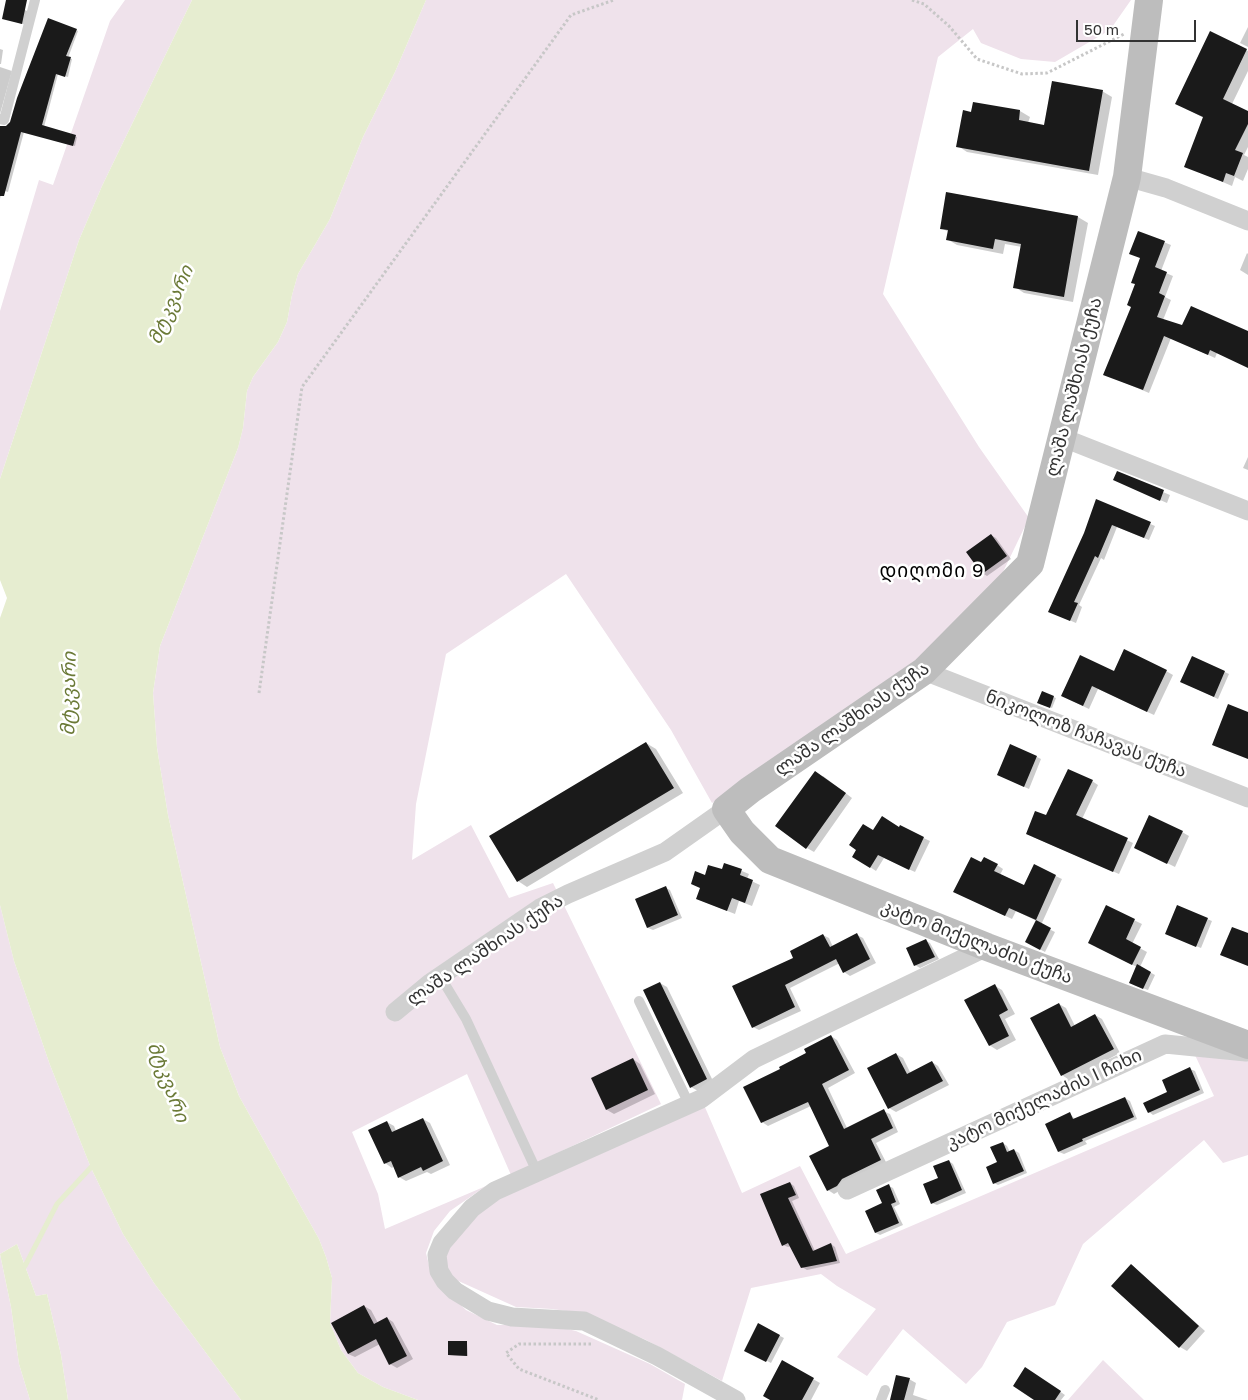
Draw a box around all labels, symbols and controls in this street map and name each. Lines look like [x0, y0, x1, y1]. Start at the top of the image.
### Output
scale bar [1078, 10, 1198, 42]
text: 50 m [1084, 20, 1119, 38]
water label: მტკვარი [144, 262, 198, 348]
street label: ლაშა ლაშხიას ქუჩა [1041, 295, 1107, 479]
district label: დიღომი 9 [879, 560, 985, 582]
water label: მტკვარი [57, 652, 81, 736]
street label: ლაშა ლაშხიას ქუჩა [771, 657, 933, 781]
street label: ნიკოლოზ ჩაჩავას ქუჩა [982, 686, 1190, 782]
street label: ლაშა ლაშხიას ქუჩა [403, 890, 567, 1010]
street label: კატო მიქელაძის ქუჩა [878, 896, 1076, 988]
water label: მტკვარი [142, 1039, 194, 1125]
street label: კატო მიქელაძის I ჩიხი [943, 1044, 1145, 1154]

